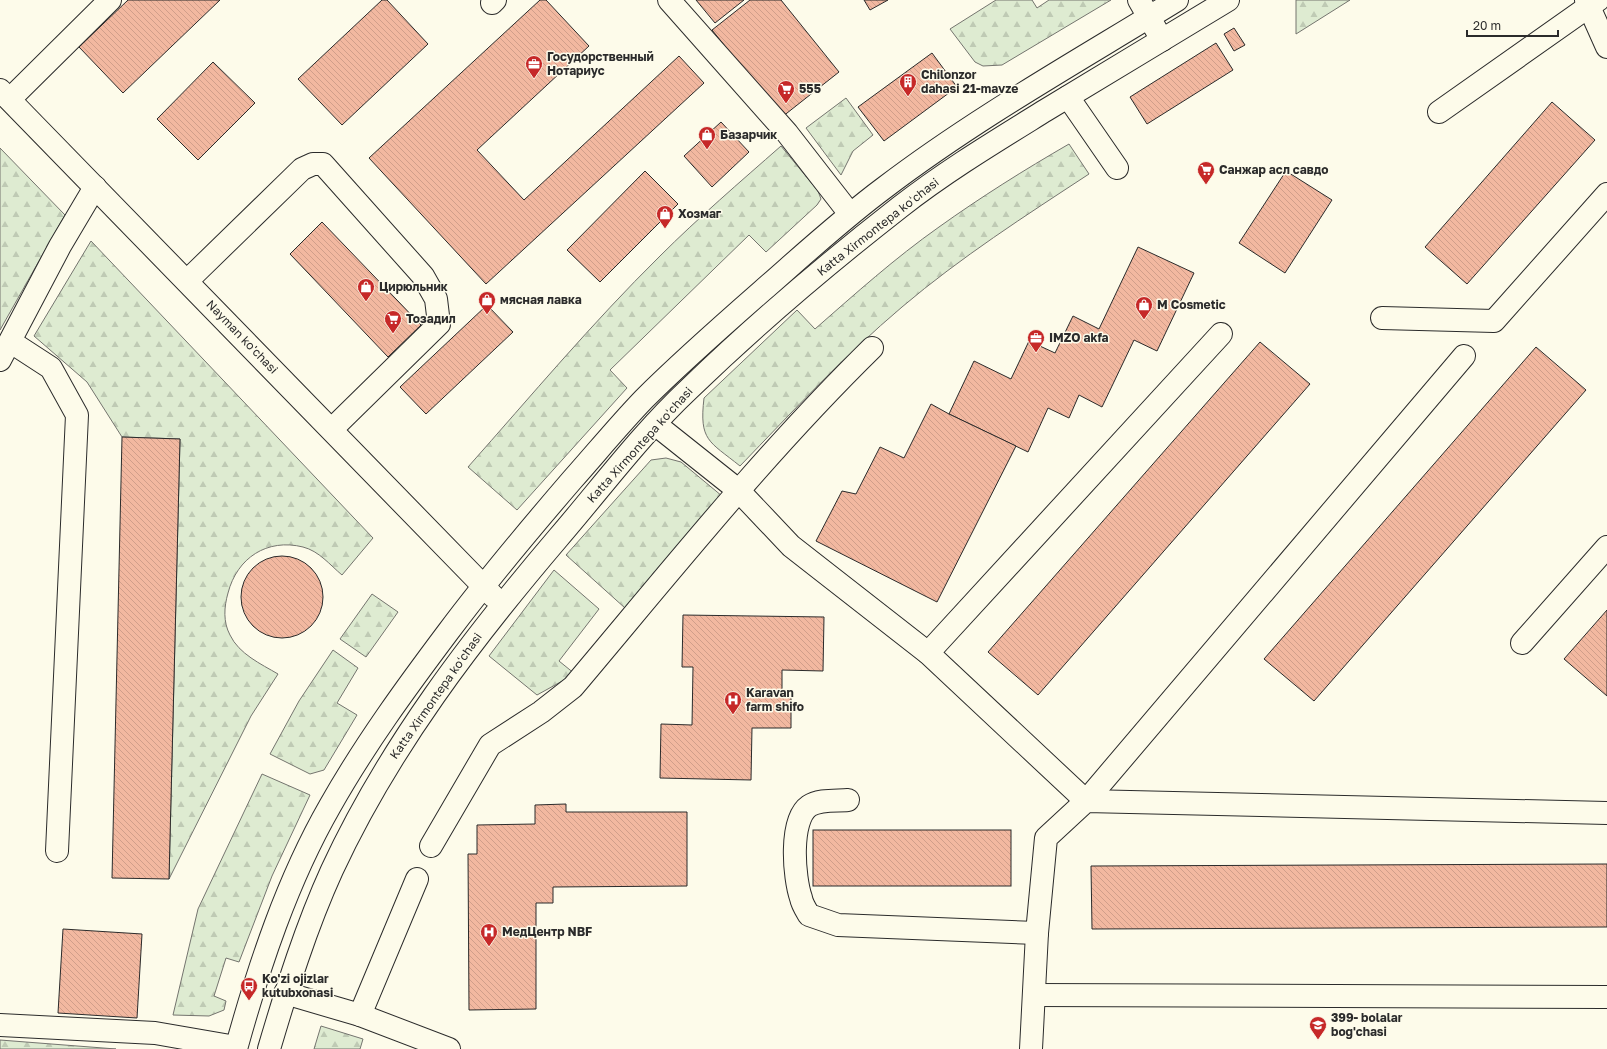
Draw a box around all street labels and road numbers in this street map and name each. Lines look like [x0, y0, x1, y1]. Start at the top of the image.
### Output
street label: Katta Xirmontepa koʻchasi [814, 174, 942, 279]
street label: Nayman ko'chasi [203, 297, 281, 377]
street label: Katta Xirmontepa koʻchasi [584, 384, 696, 506]
street label: Katta Xirmontepa koʻchasi [386, 630, 485, 762]

